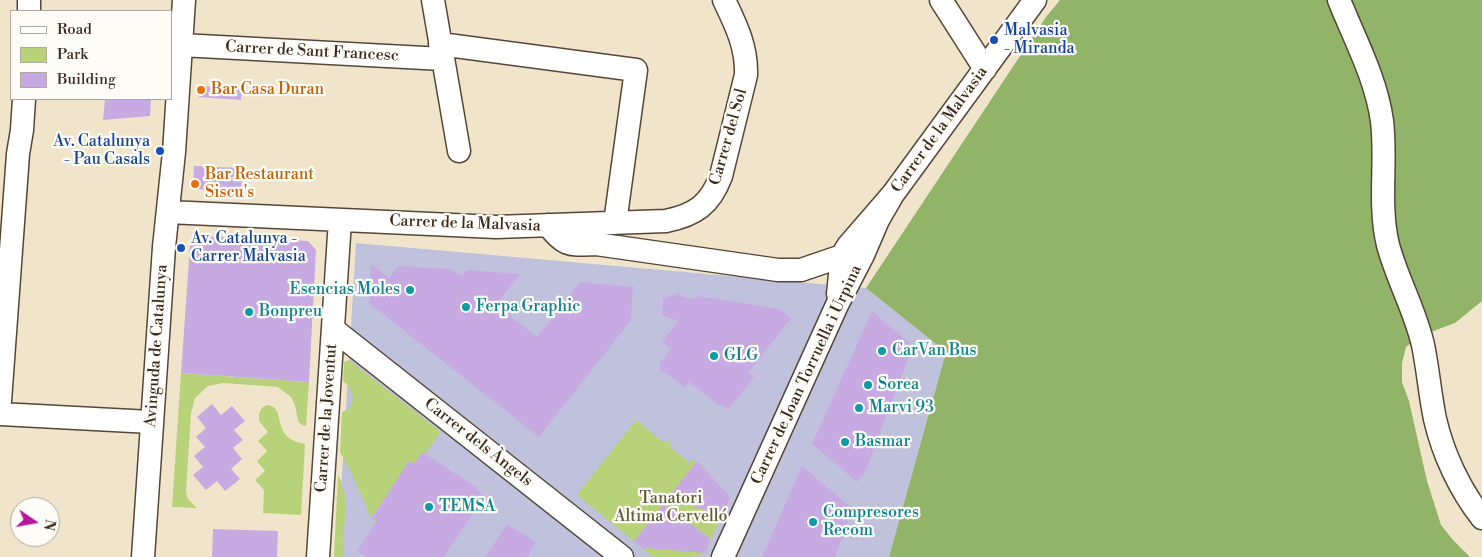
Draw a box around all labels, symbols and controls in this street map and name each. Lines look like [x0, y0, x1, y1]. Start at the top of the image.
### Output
legend [10, 10, 172, 100]
text: Road [57, 20, 92, 39]
place label: Malvasia - Miranda [1004, 21, 1075, 59]
marker: Malvasia - Miranda [988, 34, 1000, 46]
street label: Carrer de Sant Francesc [225, 38, 399, 66]
text: Park [57, 45, 88, 64]
street label: Carrer de la Malvasia [888, 63, 992, 197]
text: Building [57, 70, 116, 89]
place label: Bar Casa Duran [211, 80, 324, 100]
marker: Bar Casa Duran [195, 84, 207, 96]
street label: Carrer del Sol [706, 87, 752, 187]
place label: Av. Catalunya - Pau Casals [53, 132, 150, 170]
marker: Av. Catalunya - Pau Casals [154, 145, 166, 157]
place label: Bar Restaurant Siscu's [205, 165, 314, 203]
marker: Bar Restaurant Siscu's [189, 178, 201, 190]
street label: Carrer de la Malvasia [389, 212, 541, 236]
place label: Av. Catalunya - Carrer Malvasia [191, 229, 306, 267]
marker: Av. Catalunya - Carrer Malvasia [175, 242, 187, 254]
street label: Carrer de Joan Torruella i Urpina [748, 262, 866, 488]
street label: Avinguda de Catalunya [142, 264, 172, 428]
place label: Esencias Moles [290, 280, 400, 300]
marker: Esencias Moles [404, 284, 416, 296]
place label: Ferpa Graphic [476, 297, 580, 317]
marker: Ferpa Graphic [460, 301, 472, 313]
place label: Bonpreu [259, 302, 322, 322]
marker: Bonpreu [243, 306, 255, 318]
place label: CarVan Bus [892, 341, 976, 361]
street label: Carrer de la Joventut [312, 343, 342, 493]
marker: CarVan Bus [876, 345, 888, 357]
place label: GLG [724, 346, 758, 366]
marker: GLG [708, 350, 720, 362]
place label: Sorea [878, 375, 919, 395]
marker: Sorea [862, 379, 874, 391]
street label: Carrer dels Àngels [420, 395, 536, 491]
place label: Marvi 93 [869, 398, 934, 418]
marker: Marvi 93 [853, 402, 865, 414]
place label: Basmar [855, 432, 910, 452]
marker: Basmar [839, 436, 851, 448]
park label: Tanatori Altima Cervelló [615, 489, 727, 527]
north arrow [10, 497, 60, 547]
place label: TEMSA [439, 497, 495, 517]
marker: TEMSA [423, 501, 435, 513]
place label: Compresores Recom [823, 503, 919, 541]
marker: Compresores Recom [807, 516, 819, 528]
text: N [39, 518, 59, 532]

